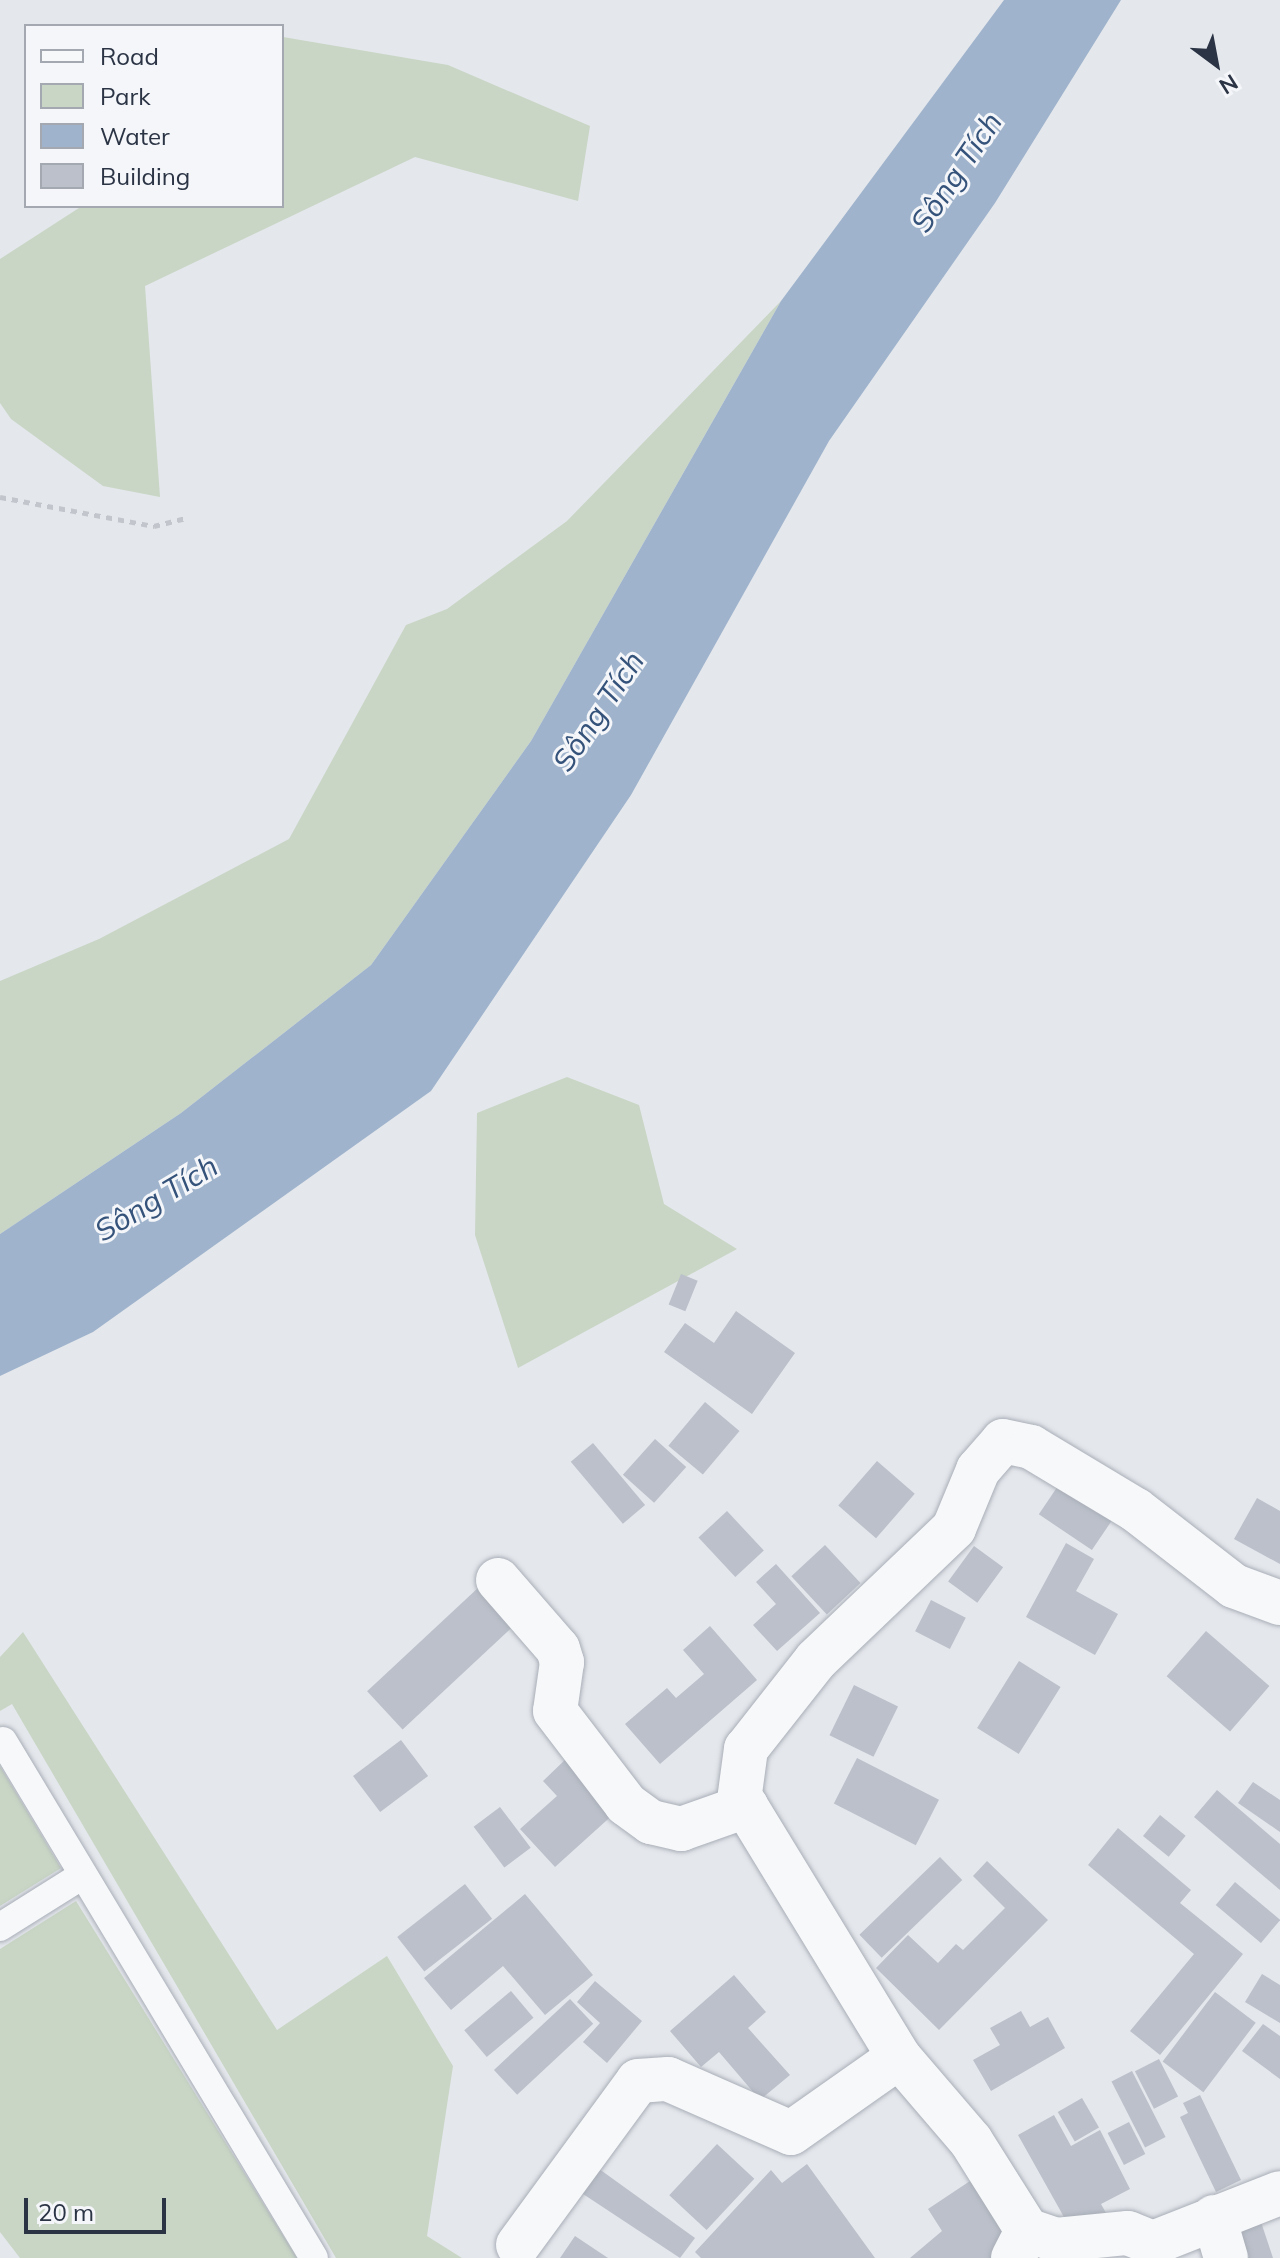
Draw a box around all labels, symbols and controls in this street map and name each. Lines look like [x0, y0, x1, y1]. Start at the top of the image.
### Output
legend [24, 24, 284, 208]
north arrow [1176, 24, 1256, 104]
text: Road [100, 41, 159, 71]
text: N [1214, 68, 1243, 101]
text: Park [100, 81, 151, 111]
water label: Sông Tích [903, 105, 1009, 239]
text: Water [100, 121, 170, 151]
text: Building [100, 161, 190, 191]
water label: Sông Tích [545, 644, 651, 778]
water label: Sông Tích [88, 1147, 224, 1249]
scale bar [28, 2182, 170, 2232]
text: 20 m [38, 2197, 94, 2227]

